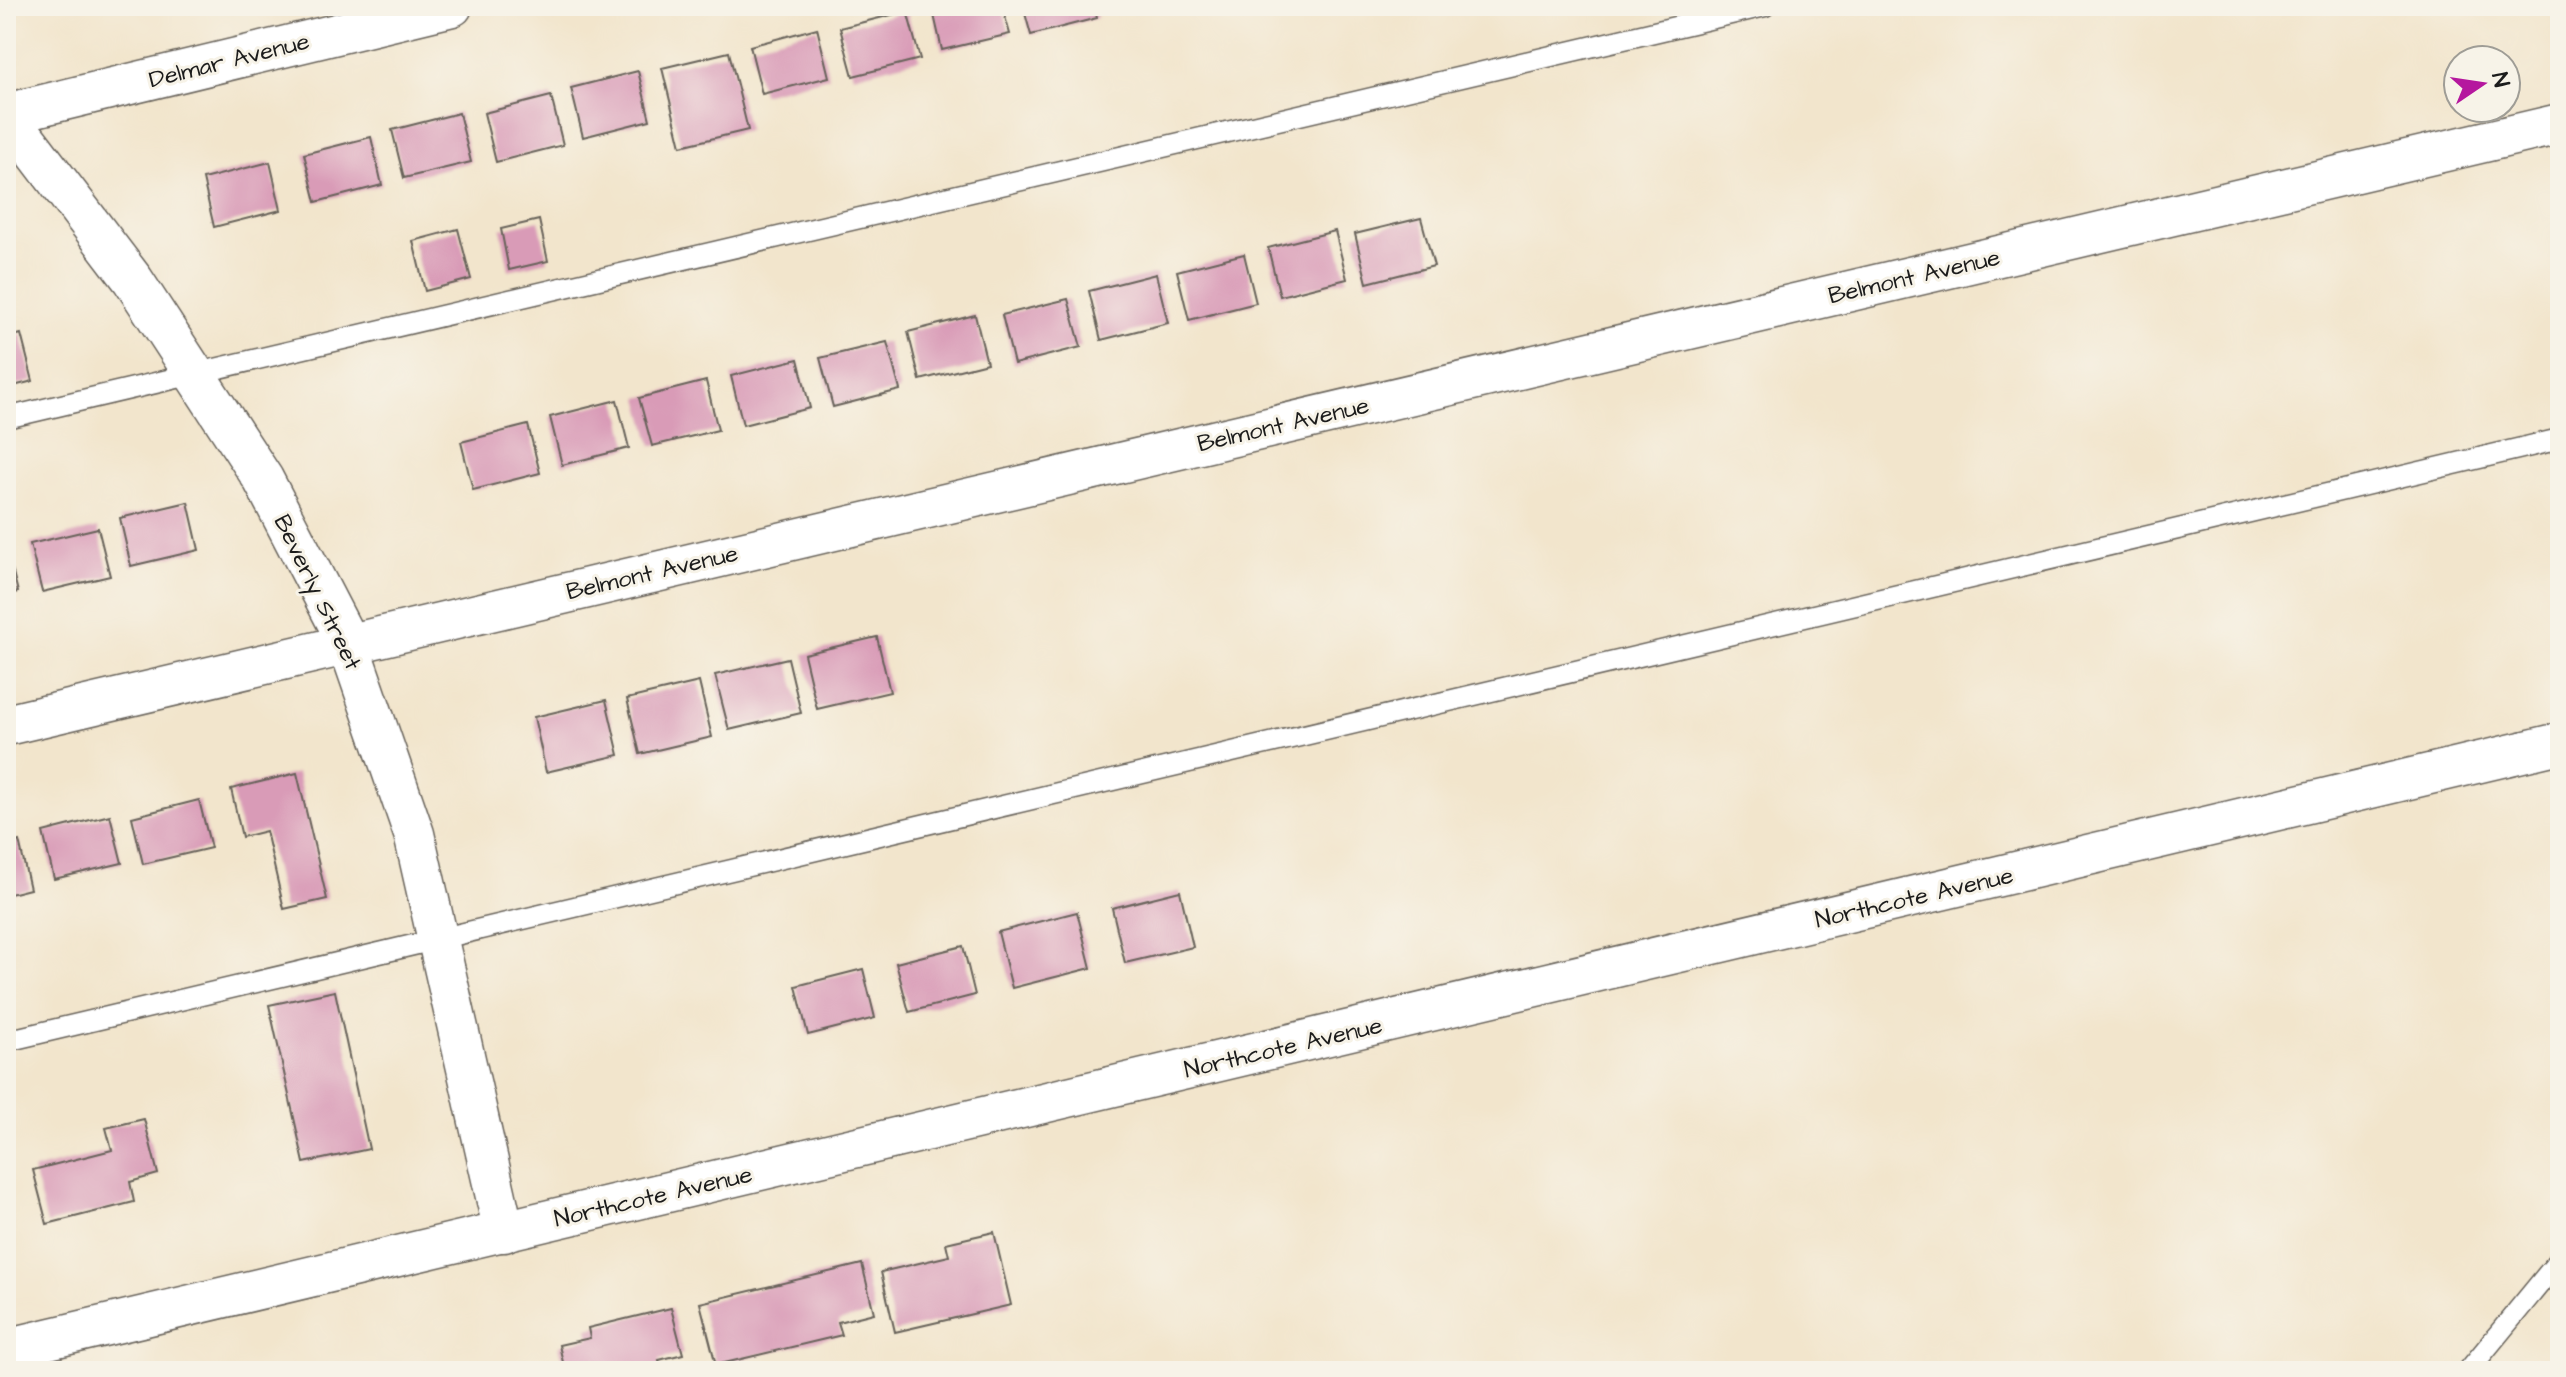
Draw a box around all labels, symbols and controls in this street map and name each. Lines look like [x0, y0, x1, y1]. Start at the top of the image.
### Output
street label: Delmar Avenue [146, 25, 313, 97]
north arrow [2442, 44, 2522, 124]
text: N [2483, 70, 2517, 90]
street label: Belmont Avenue [1825, 241, 2003, 313]
street label: Belmont Avenue [1194, 389, 1372, 461]
street label: Beverly Street [264, 509, 370, 677]
street label: Belmont Avenue [563, 537, 741, 609]
street label: Northcote Avenue [1812, 859, 2017, 937]
street label: Northcote Avenue [1181, 1009, 1386, 1087]
street label: Northcote Avenue [551, 1158, 756, 1236]

